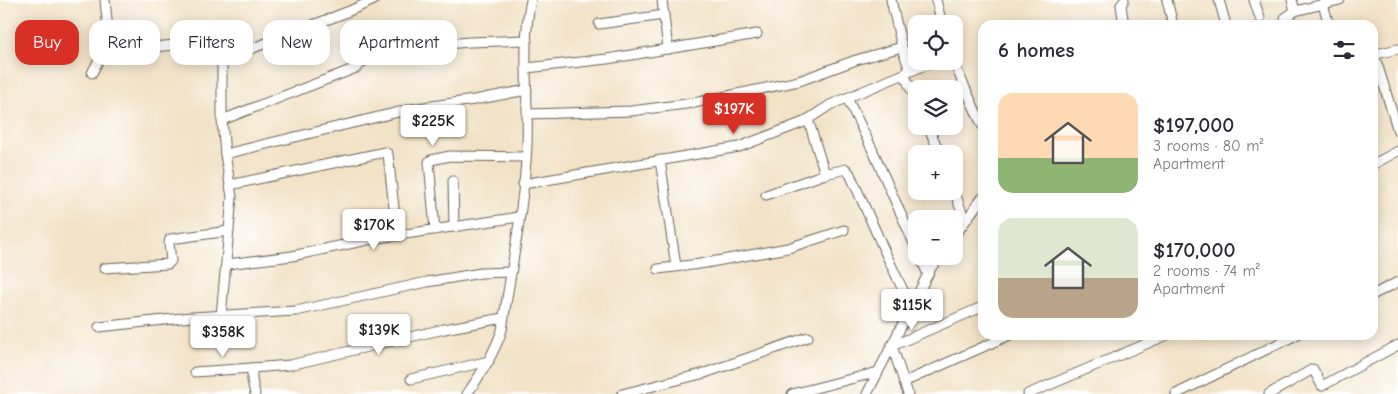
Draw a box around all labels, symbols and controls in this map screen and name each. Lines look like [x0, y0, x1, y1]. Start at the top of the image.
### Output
map controls [908, 15, 963, 265]
button: locate [908, 15, 963, 70]
chip: Buy [15, 20, 79, 65]
chip: Rent [89, 20, 160, 65]
chip: Filters [170, 20, 253, 65]
chip: New [263, 20, 330, 65]
chip: Apartment [340, 20, 457, 65]
icon: filters [1330, 36, 1358, 64]
text: 6 homes [998, 38, 1074, 62]
button: layers [908, 80, 963, 135]
pin: $197K [699, 92, 769, 135]
text: $197K [714, 100, 754, 118]
pin: $225K [398, 104, 468, 147]
text: $225K [411, 112, 455, 130]
icon: home [1038, 113, 1098, 173]
text: $197,000 [1153, 113, 1234, 137]
text: 3 rooms · 80 m² [1153, 137, 1263, 155]
button: + [908, 145, 963, 200]
text: Apartment [1153, 155, 1225, 173]
pin: $170K [339, 208, 409, 251]
button: − [908, 210, 963, 265]
text: $170K [353, 216, 395, 234]
icon: home [1038, 238, 1098, 298]
text: $170,000 [1153, 238, 1235, 262]
text: 2 rooms · 74 m² [1153, 262, 1260, 280]
text: Apartment [1153, 280, 1225, 298]
pin: $115K [877, 288, 947, 331]
text: $115K [892, 296, 932, 314]
pin: $139K [344, 314, 414, 356]
pin: $358K [188, 316, 258, 358]
text: $139K [358, 321, 400, 339]
text: $358K [201, 323, 245, 341]

